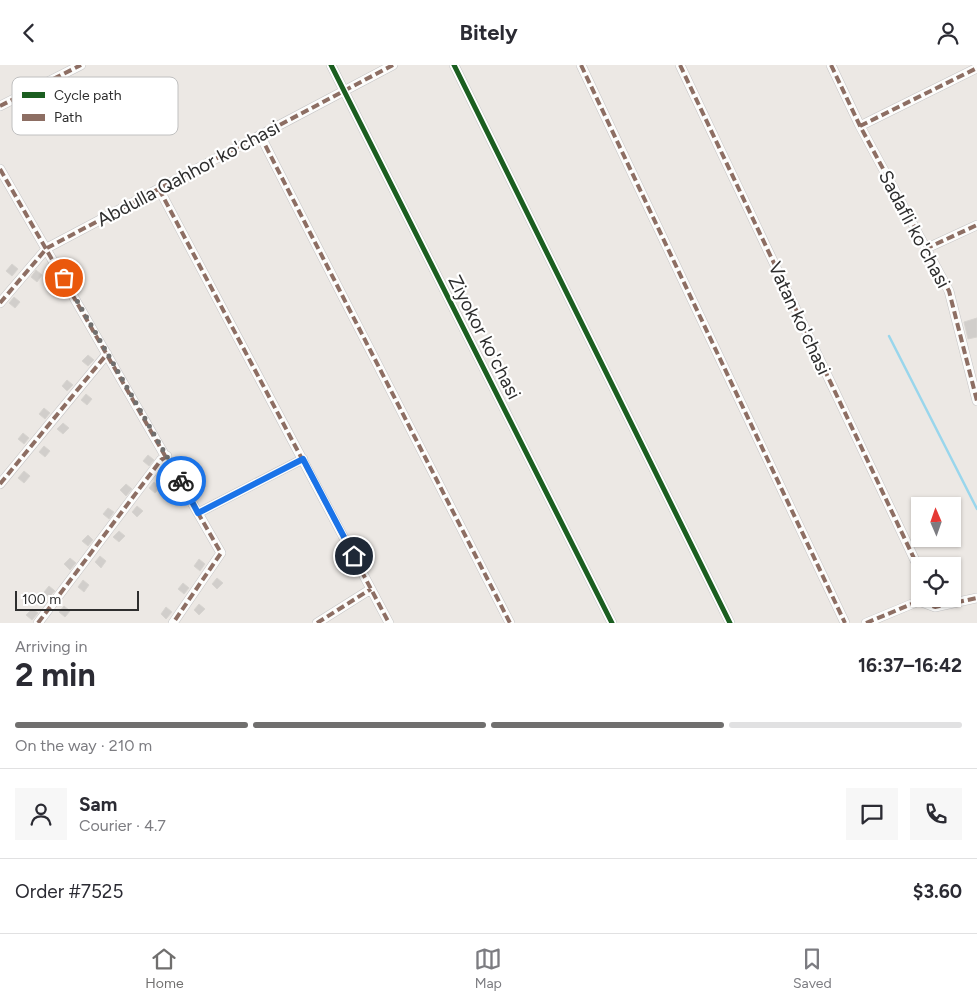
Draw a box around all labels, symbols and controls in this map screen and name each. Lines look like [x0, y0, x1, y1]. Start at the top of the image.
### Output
icon: back [15, 19, 43, 47]
text: Bitely [459, 19, 518, 46]
icon: person [934, 19, 962, 47]
legend [12, 77, 178, 135]
text: Cycle path [54, 87, 122, 104]
text: Path [54, 109, 82, 126]
street label: Abdulla Qahhor ko'chasi [93, 115, 284, 231]
street label: Sadafli ko'chasi [874, 166, 955, 292]
pin [43, 257, 85, 299]
street label: Vatan ko'chasi [763, 258, 836, 378]
icon: bag [50, 264, 78, 292]
street label: Ziyokor ko'chasi [443, 271, 526, 403]
courier [156, 456, 206, 506]
icon: bike [167, 467, 195, 495]
north arrow [911, 497, 961, 547]
map controls [911, 497, 961, 607]
pin [333, 535, 375, 577]
icon: home [340, 542, 368, 570]
button: locate [911, 557, 961, 607]
scale bar [15, 588, 139, 611]
text: 100 m [22, 591, 61, 608]
text: Arriving in [15, 637, 87, 656]
text: 16:37–16:42 [858, 654, 962, 677]
text: 2 min [15, 656, 96, 694]
text: On the way · 210 m [15, 736, 152, 755]
button: person [15, 788, 67, 840]
button: chat [846, 788, 898, 840]
button: phone [910, 788, 962, 840]
text: Sam [79, 793, 117, 816]
text: Courier · 4.7 [79, 816, 166, 835]
text: Order #7525 [15, 880, 123, 903]
text: $3.60 [913, 880, 962, 903]
tab: Home [145, 945, 184, 992]
tab: Map [474, 945, 502, 992]
tab: Saved [793, 945, 832, 992]

